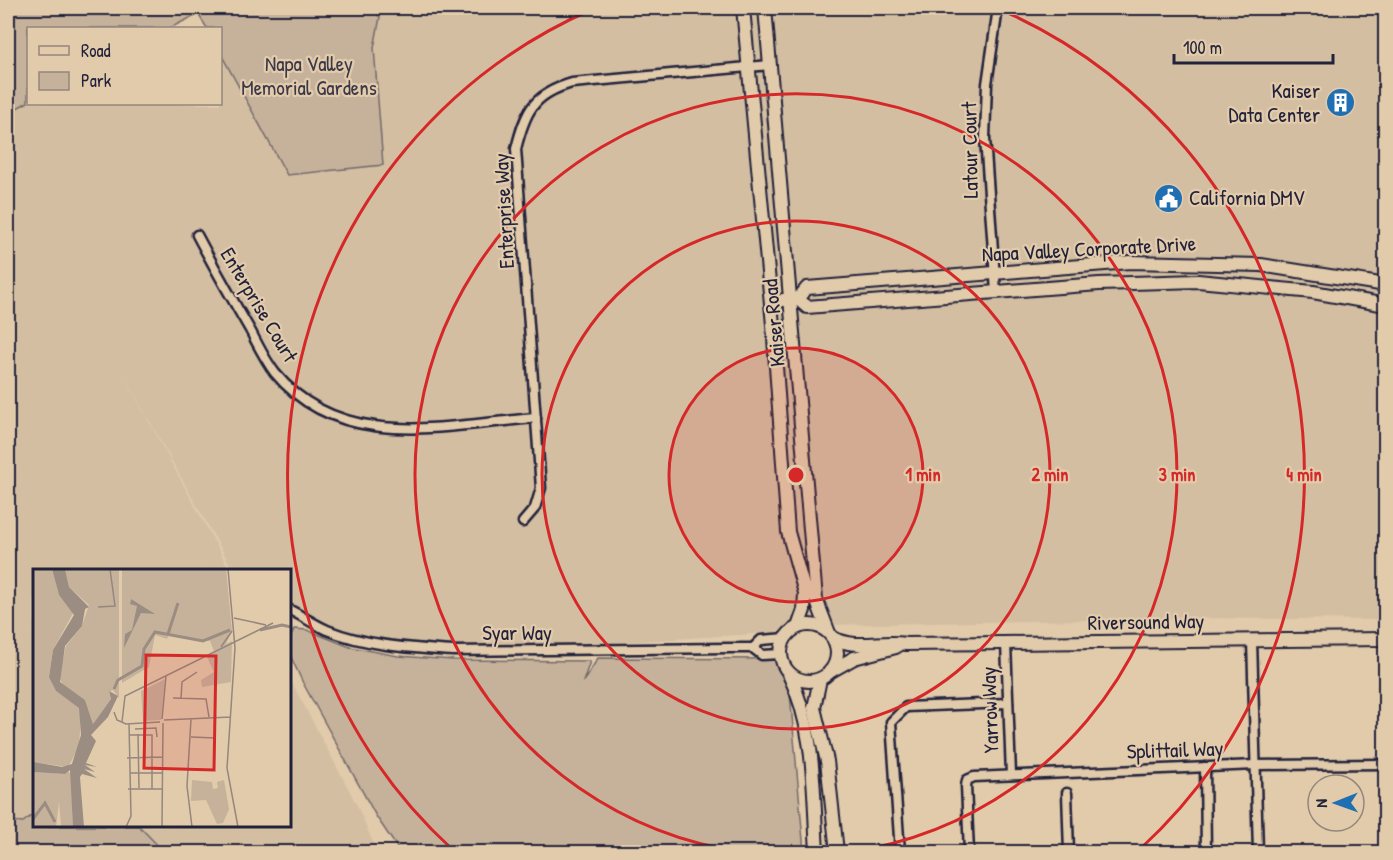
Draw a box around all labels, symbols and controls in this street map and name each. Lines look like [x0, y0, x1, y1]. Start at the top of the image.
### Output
legend [27, 27, 222, 105]
scale bar [1174, 27, 1333, 65]
text: 100 m [1183, 35, 1222, 60]
text: Road [81, 38, 111, 63]
park label: Napa Valley Memorial Gardens [241, 49, 377, 102]
text: Park [81, 68, 112, 93]
place label: Kaiser Data Center [1228, 76, 1320, 129]
building icon: Kaiser Data Center [1325, 87, 1357, 119]
street label: Latour Court [954, 101, 985, 199]
street label: Enterprise Way [486, 152, 521, 269]
public building icon: California DMV [1152, 182, 1184, 214]
place label: California DMV [1189, 183, 1305, 212]
street label: Napa Valley Corporate Drive [981, 228, 1197, 269]
street label: Enterprise Court [214, 242, 306, 368]
street label: Kaiser Road [755, 278, 792, 368]
text: 1 min [905, 462, 941, 487]
text: 2 min [1032, 462, 1068, 487]
text: 3 min [1159, 462, 1195, 487]
text: 4 min [1286, 462, 1322, 487]
centre of rings [786, 465, 806, 485]
inset map [33, 569, 291, 827]
street label: Riversound Way [1087, 606, 1205, 637]
street label: Syar Way [482, 618, 552, 647]
street label: Yarrow Way [973, 666, 1006, 754]
street label: Splittail Way [1126, 733, 1224, 766]
north arrow [1306, 773, 1366, 833]
text: N [1310, 798, 1332, 808]

